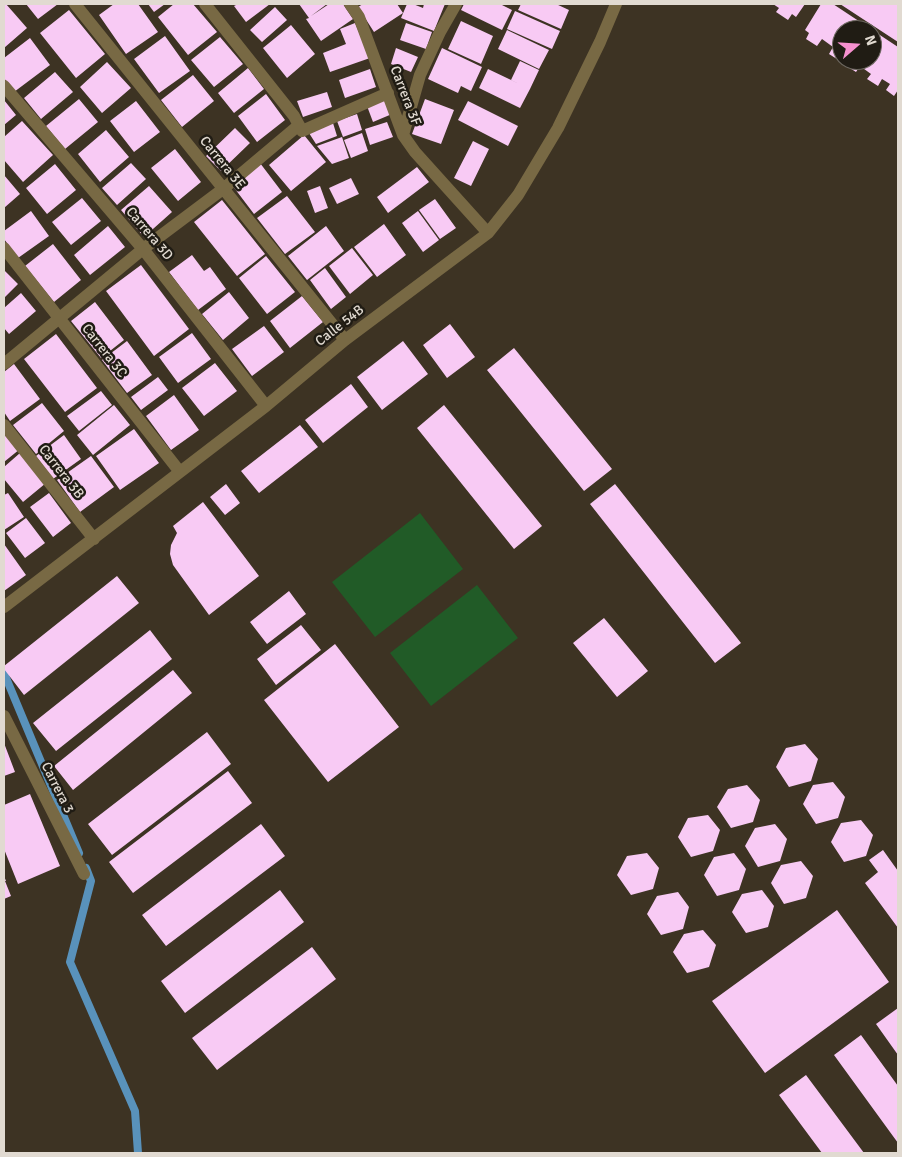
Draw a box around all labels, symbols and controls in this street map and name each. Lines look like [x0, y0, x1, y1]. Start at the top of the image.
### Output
north arrow [832, 20, 882, 70]
text: N [861, 33, 880, 48]
street label: Carrera 3F [386, 64, 424, 128]
street label: Carrera 3E [196, 133, 248, 193]
street label: Carrera 3D [122, 204, 176, 264]
street label: Calle 54B [312, 302, 368, 350]
street label: Carrera 3C [78, 321, 130, 381]
street label: Carrera 3B [35, 442, 87, 502]
street label: Carrera 3 [37, 760, 77, 816]

